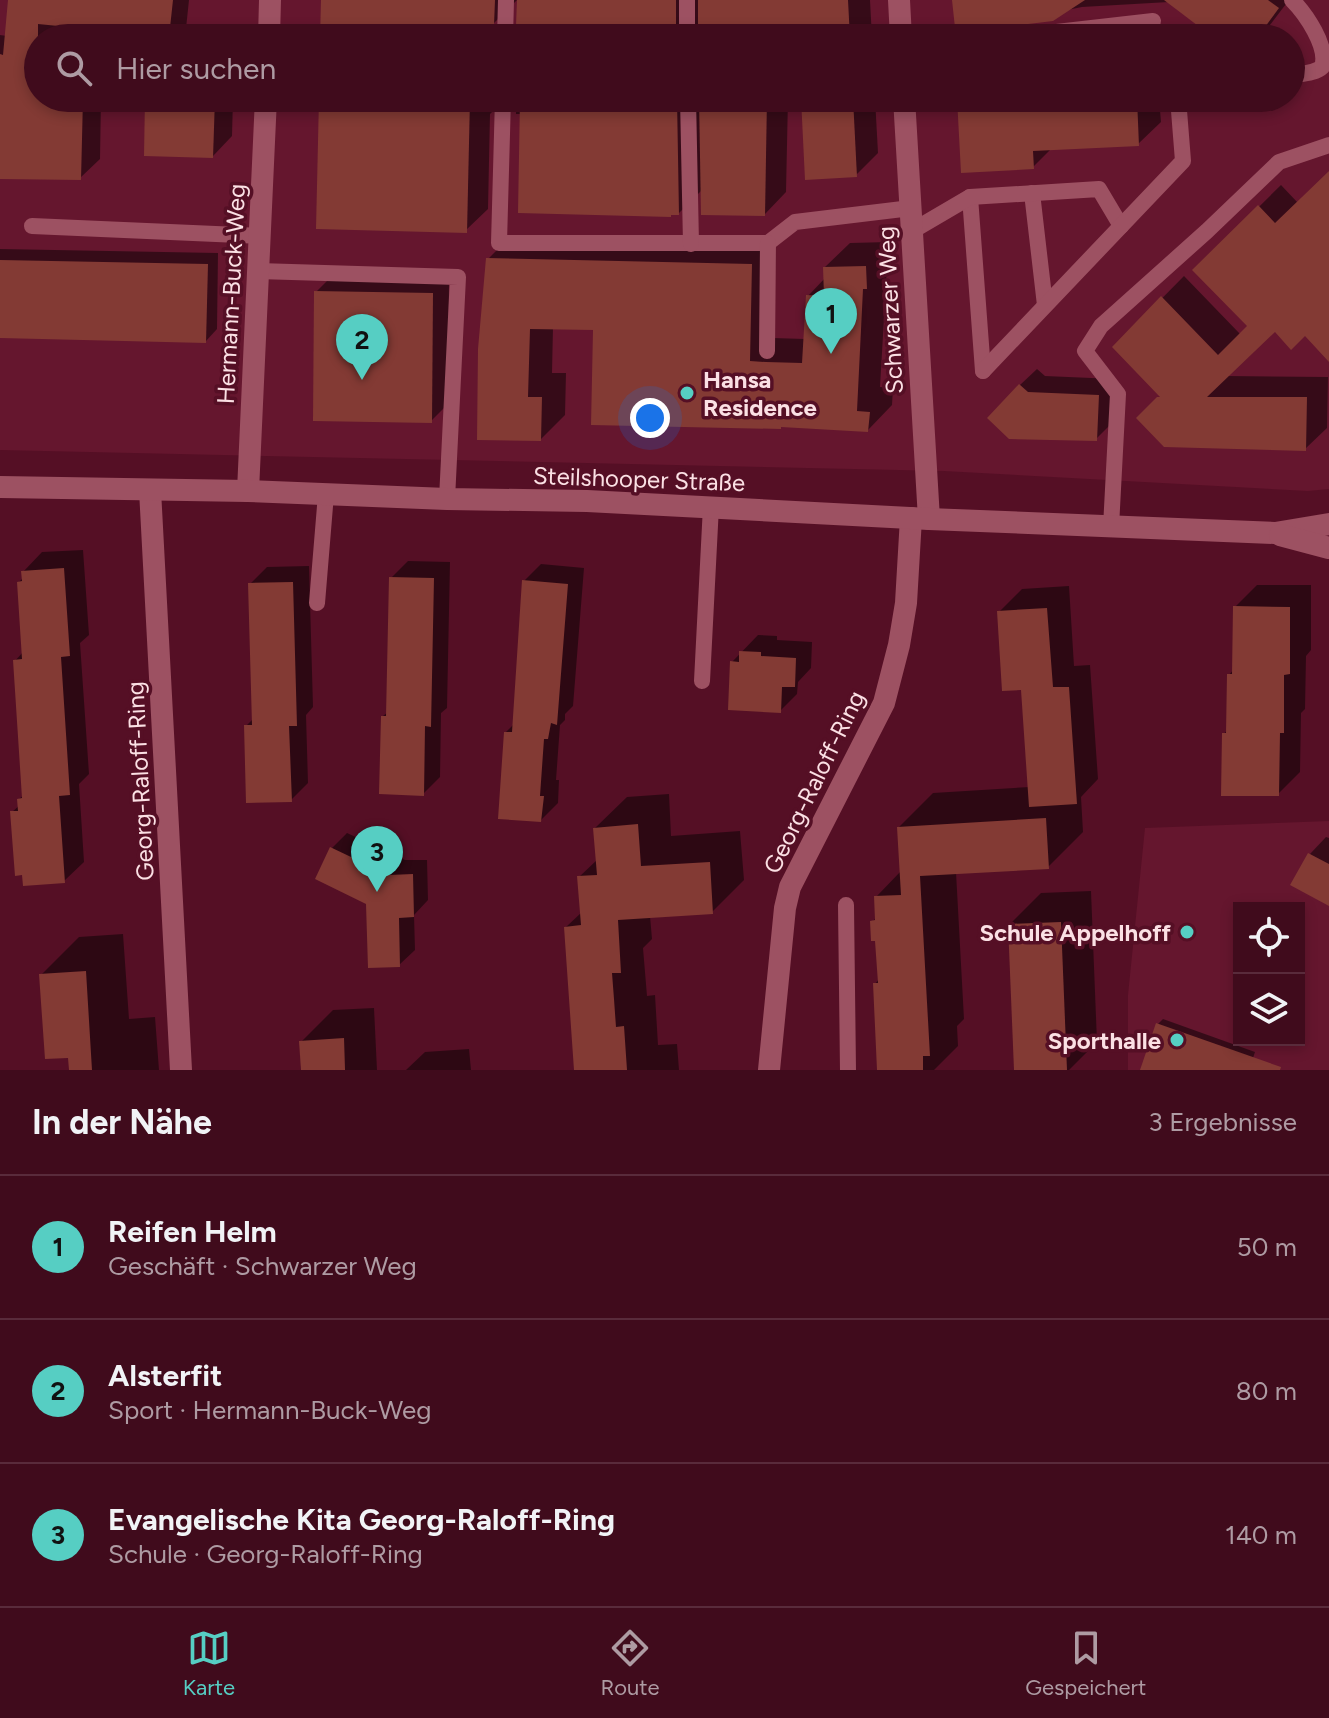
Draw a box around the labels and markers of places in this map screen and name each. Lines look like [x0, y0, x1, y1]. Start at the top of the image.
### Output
pin: 1 [805, 288, 857, 354]
pin: 2 [336, 314, 388, 380]
place label: Hansa Residence [703, 365, 817, 422]
marker: Hansa Residence [678, 384, 696, 402]
pin: 3 [351, 826, 403, 892]
place label: Schule Appelhoff [979, 918, 1172, 947]
marker: Schule Appelhoff [1178, 923, 1196, 941]
place label: Sporthalle [1048, 1026, 1161, 1055]
marker: Sporthalle [1168, 1031, 1186, 1049]

